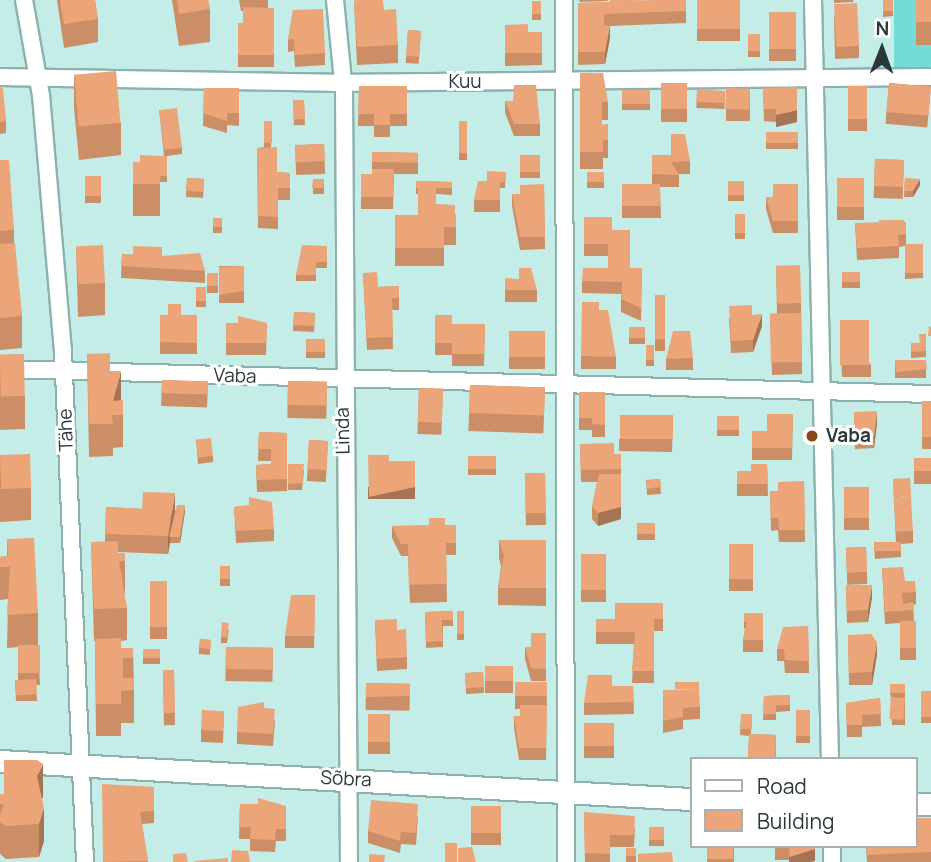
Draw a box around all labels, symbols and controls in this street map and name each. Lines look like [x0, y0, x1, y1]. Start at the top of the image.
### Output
north arrow [847, 14, 917, 84]
text: N [875, 15, 889, 41]
street label: Kuu [448, 71, 482, 93]
street label: Vaba [213, 364, 257, 388]
street label: Linda [331, 407, 355, 455]
street label: Tähe [54, 408, 78, 452]
place label: Vaba [826, 425, 871, 447]
marker: Vaba [804, 428, 820, 444]
legend [690, 757, 917, 848]
street label: Sõbra [320, 766, 372, 792]
text: Road [757, 772, 807, 800]
text: Building [757, 807, 834, 835]

